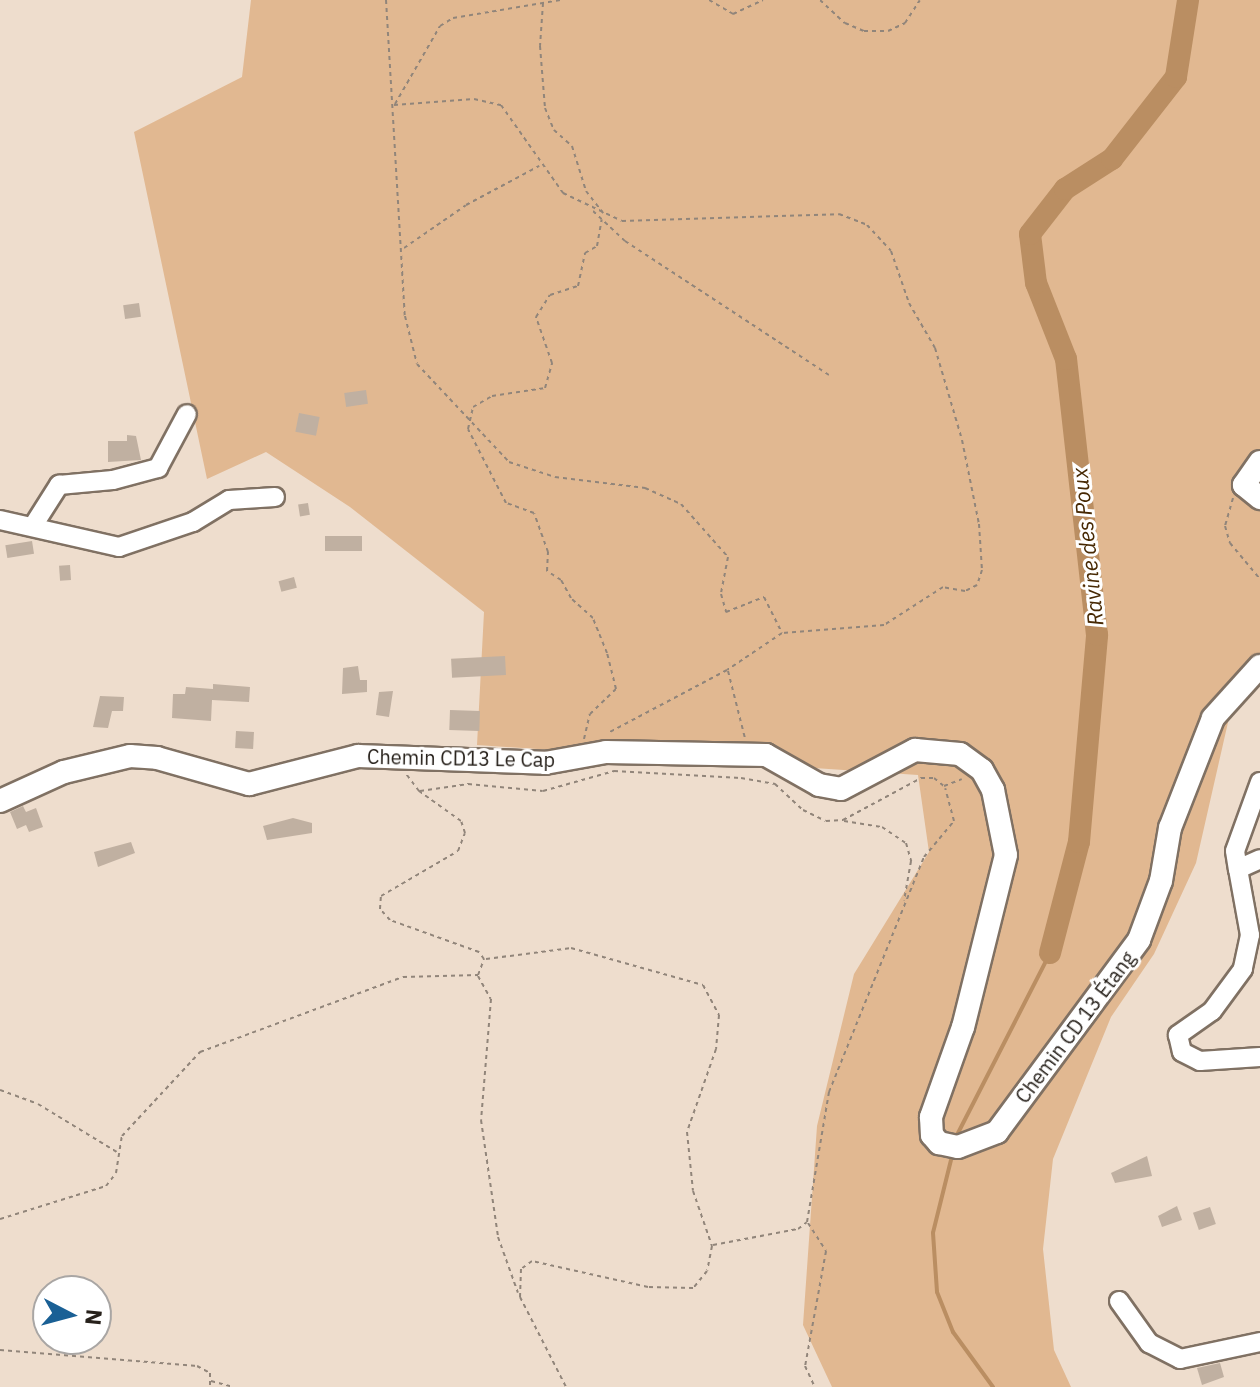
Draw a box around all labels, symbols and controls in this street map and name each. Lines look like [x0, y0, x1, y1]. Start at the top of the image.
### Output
water label: Ravine des Poux [1066, 467, 1108, 627]
street label: Chemin CD13 Le Cap [367, 744, 555, 772]
street label: Chemin CD 13 Étang [1010, 946, 1140, 1108]
north arrow [32, 1275, 112, 1355]
text: N [79, 1308, 110, 1327]

